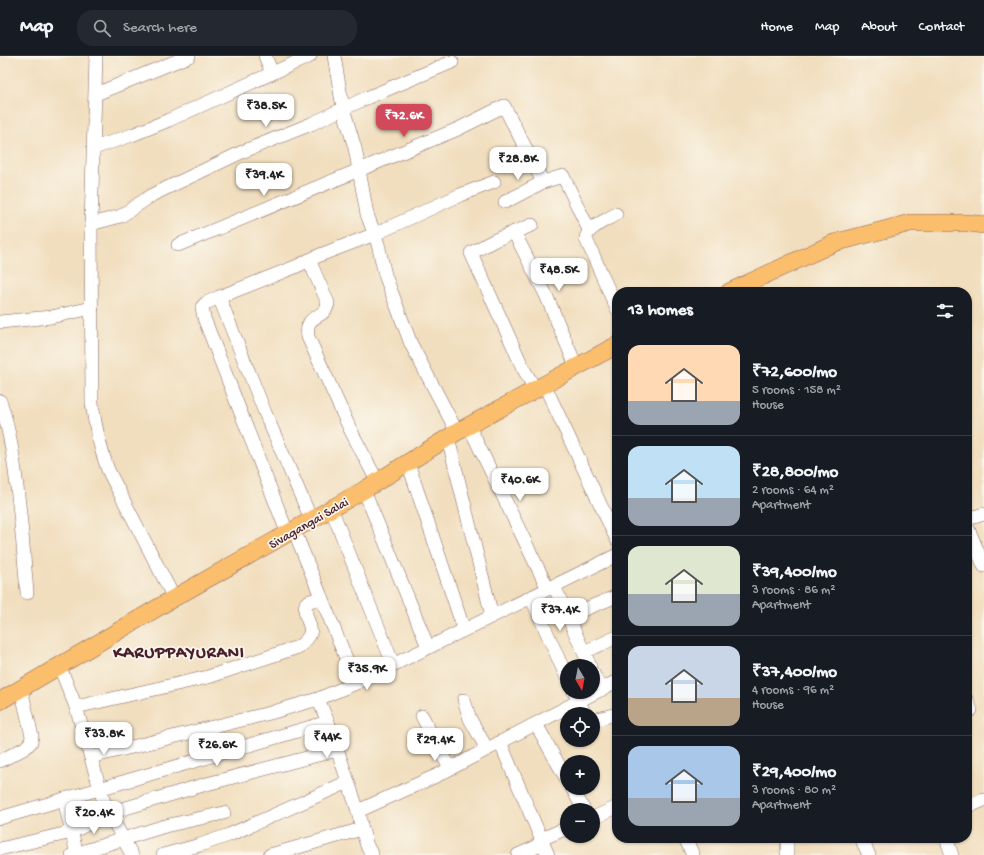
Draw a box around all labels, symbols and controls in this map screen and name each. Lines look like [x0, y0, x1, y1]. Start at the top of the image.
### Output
search box [77, 10, 357, 46]
text: Map [20, 16, 53, 39]
icon: search [91, 17, 113, 39]
text: Search here [123, 19, 197, 37]
text: Home [761, 19, 793, 36]
text: Map [815, 19, 839, 36]
text: About [861, 19, 897, 36]
text: Contact [919, 19, 964, 36]
pin: ₹38.5K [233, 94, 299, 128]
text: ₹38.5K [246, 99, 286, 114]
pin: ₹72.6K [371, 104, 437, 138]
text: ₹72.6K [385, 109, 423, 124]
pin: ₹28.8K [485, 147, 551, 181]
text: ₹28.8K [498, 152, 538, 167]
pin: ₹39.4K [231, 163, 297, 197]
text: ₹39.4K [245, 168, 283, 183]
pin: ₹48.5K [526, 258, 592, 292]
text: ₹48.5K [540, 263, 578, 278]
icon: filters [934, 300, 956, 322]
text: 13 homes [628, 301, 693, 321]
icon: home [660, 361, 708, 409]
text: ₹72,600/mo [752, 363, 837, 383]
text: 5 rooms · 158 m² [752, 383, 841, 398]
text: House [752, 398, 784, 413]
icon: home [660, 462, 708, 510]
text: ₹28,800/mo [752, 463, 838, 483]
pin: ₹40.6K [487, 468, 553, 502]
text: ₹40.6K [501, 473, 539, 488]
text: 2 rooms · 64 m² [752, 483, 834, 498]
street label: Sivagangai Salai [267, 495, 352, 553]
text: Apartment [752, 498, 811, 513]
icon: home [660, 562, 708, 610]
text: ₹39,400/mo [752, 563, 837, 583]
text: 3 rooms · 86 m² [752, 583, 835, 598]
pin: ₹37.4K [527, 598, 593, 632]
text: Apartment [752, 598, 811, 613]
text: ₹37.4K [541, 603, 579, 618]
district label: KARUPPAYURANI [112, 644, 245, 664]
pin: ₹35.9K [334, 657, 400, 691]
north arrow [560, 659, 600, 699]
map controls [560, 659, 600, 843]
text: ₹35.9K [348, 662, 386, 677]
icon: home [660, 662, 708, 710]
text: ₹37,400/mo [752, 663, 837, 683]
text: 4 rooms · 96 m² [752, 683, 834, 698]
text: House [752, 698, 784, 713]
button: locate [560, 707, 600, 747]
pin: ₹33.8K [71, 722, 137, 756]
pin: ₹44K [303, 725, 351, 759]
text: ₹33.8K [84, 727, 124, 742]
pin: ₹29.4K [402, 728, 468, 762]
text: ₹44K [314, 730, 340, 745]
pin: ₹26.6K [184, 733, 250, 767]
text: ₹29.4K [416, 733, 454, 748]
text: ₹26.6K [198, 738, 236, 753]
button: + [560, 755, 600, 795]
icon: home [660, 762, 708, 810]
text: ₹29,400/mo [752, 763, 836, 783]
text: 3 rooms · 80 m² [752, 783, 836, 798]
text: Apartment [752, 798, 811, 813]
pin: ₹20.4K [61, 801, 127, 835]
button: − [560, 803, 600, 843]
text: ₹20.4K [75, 806, 113, 821]

